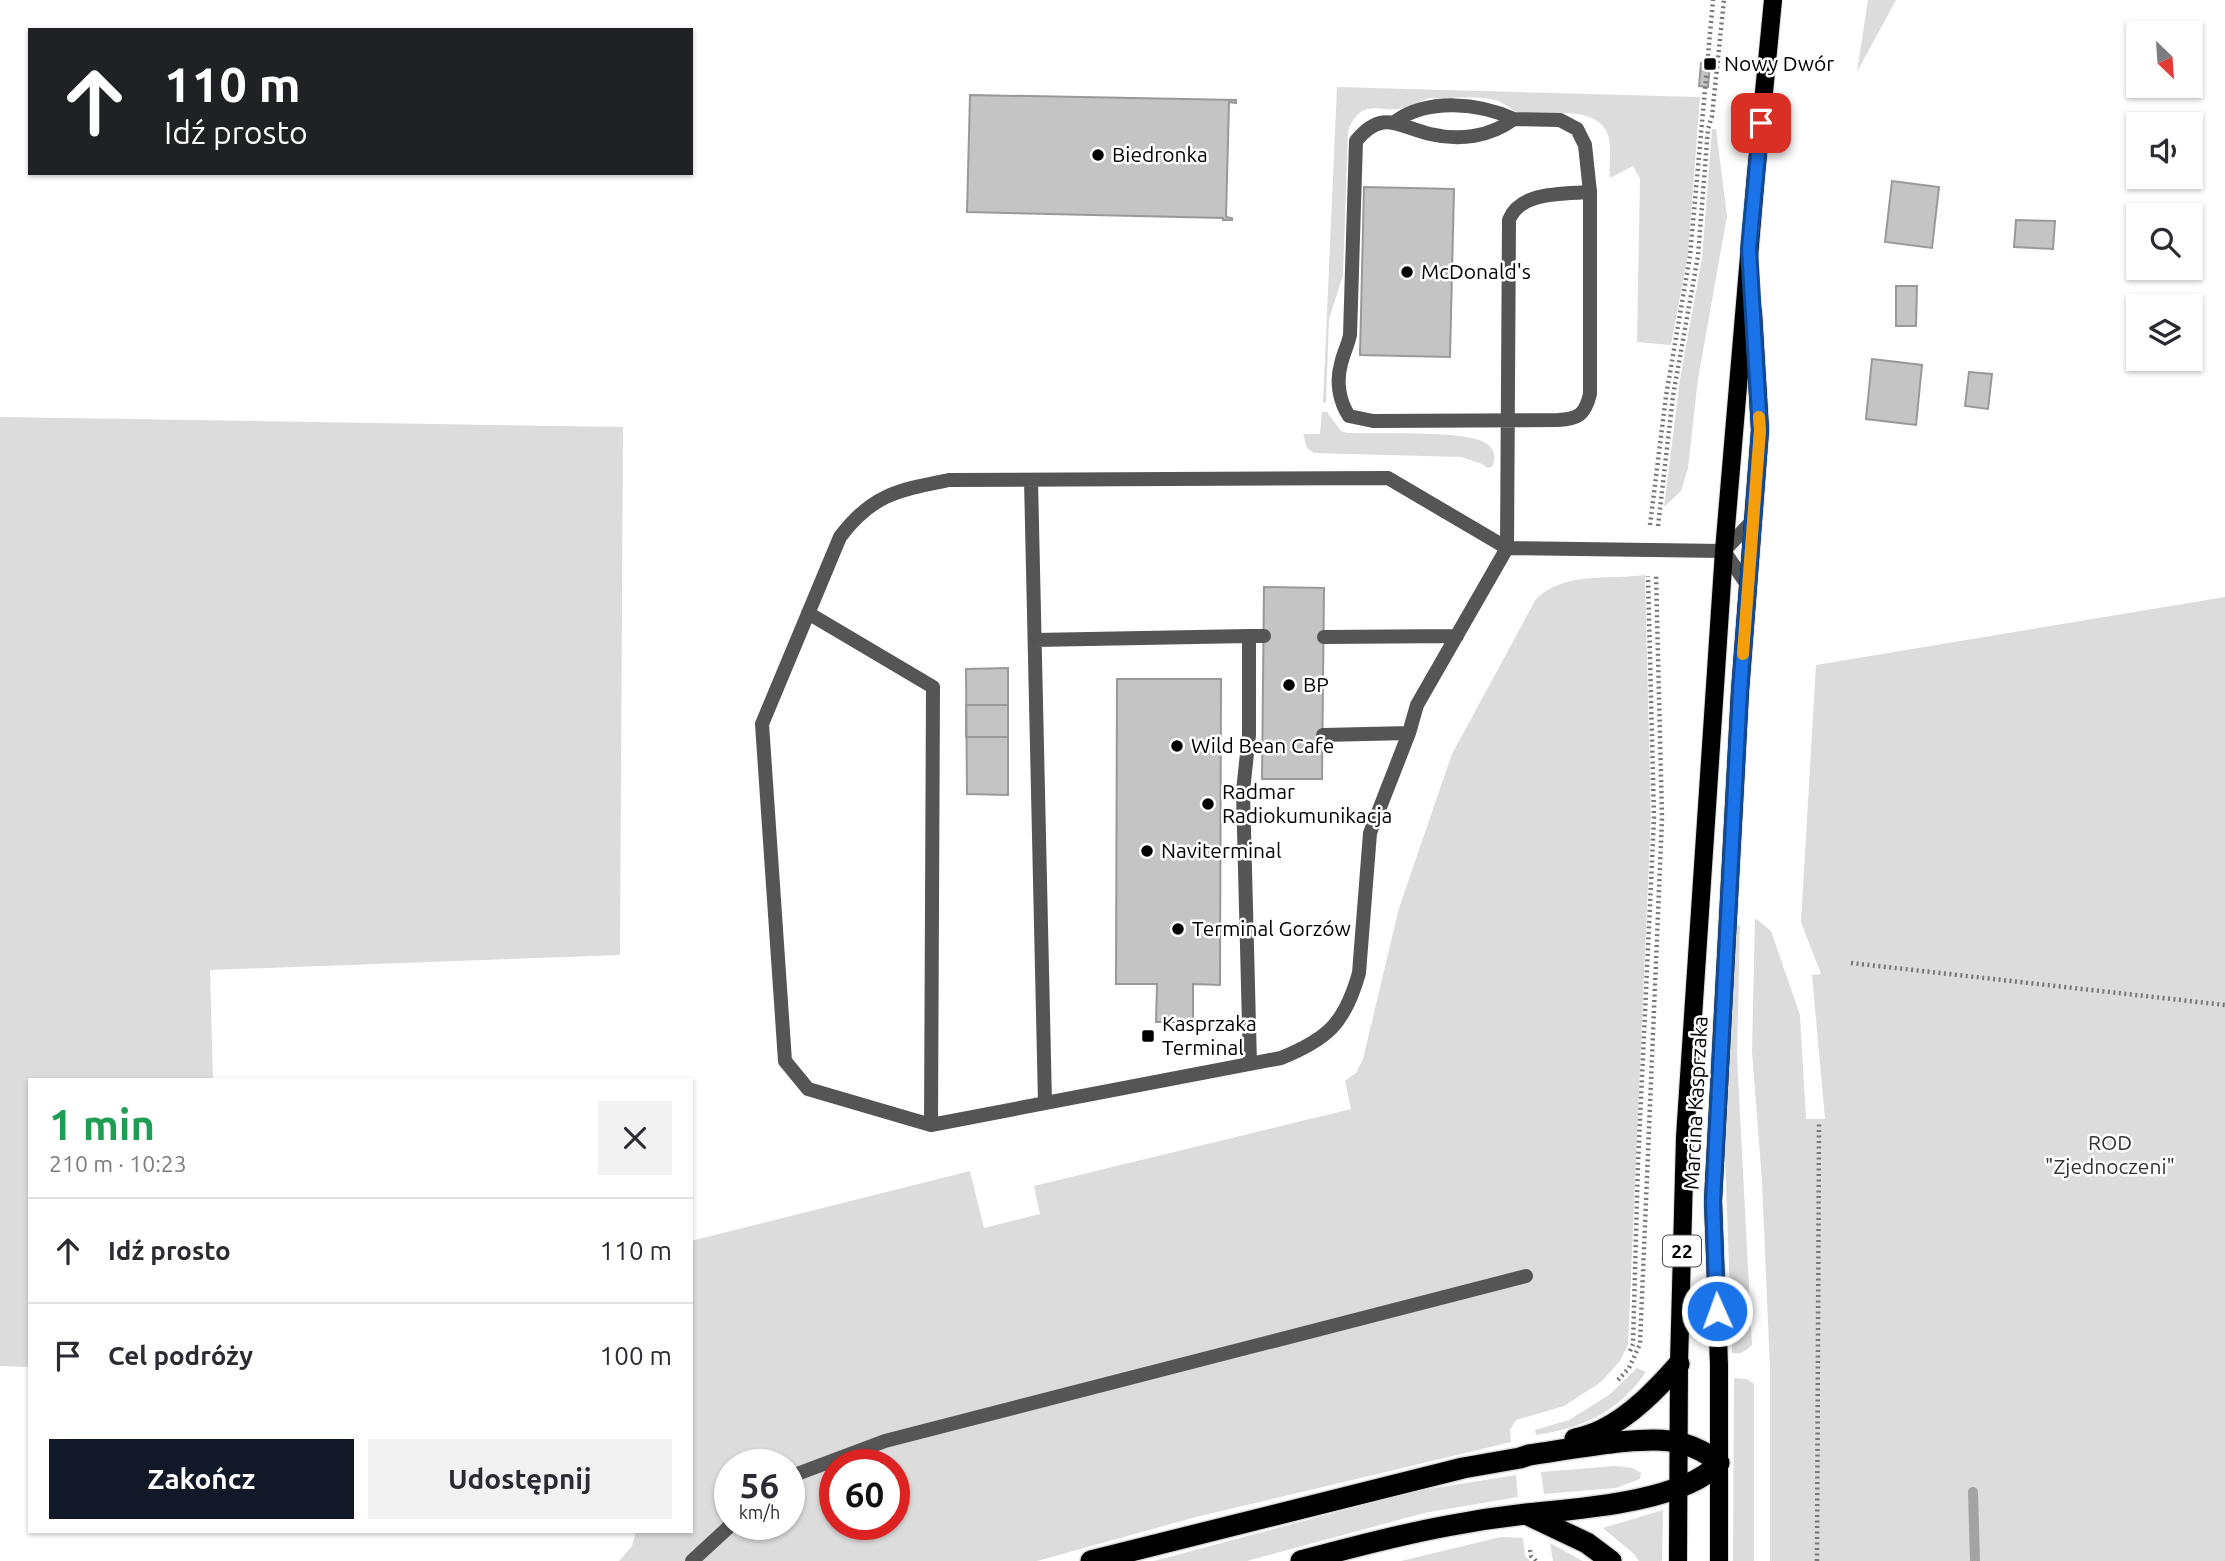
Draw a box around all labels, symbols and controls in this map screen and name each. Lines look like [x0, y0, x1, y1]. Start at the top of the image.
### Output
north arrow [2126, 21, 2203, 98]
map controls [2126, 21, 2203, 371]
place label: Nowy Dwór [1724, 51, 1834, 75]
icon: ahead [49, 56, 140, 147]
text: 110 m [164, 56, 301, 111]
marker: Nowy Dwór [1702, 56, 1718, 72]
pin [1731, 93, 1791, 153]
icon: arrive [1742, 104, 1780, 142]
button: sound [2126, 112, 2203, 189]
text: Idź prosto [164, 114, 308, 150]
place label: Biedronka [1112, 142, 1208, 166]
marker: Biedronka [1090, 147, 1106, 163]
button: search [2126, 203, 2203, 280]
place label: McDonald's [1421, 259, 1531, 283]
marker: McDonald's [1399, 264, 1415, 280]
button: layers [2126, 294, 2203, 371]
place label: BP [1303, 672, 1329, 696]
marker: BP [1281, 677, 1297, 693]
place label: Wild Bean Cafe [1191, 733, 1334, 757]
marker: Wild Bean Cafe [1169, 738, 1185, 754]
place label: Radmar Radiokumunikacja [1222, 779, 1392, 827]
marker: Radmar Radiokumunikacja [1200, 796, 1216, 812]
place label: Naviterminal [1161, 838, 1281, 862]
marker: Naviterminal [1139, 843, 1155, 859]
place label: Terminal Gorzów [1192, 916, 1351, 940]
marker: Terminal Gorzów [1170, 921, 1186, 937]
place label: Kasprzaka Terminal [1162, 1011, 1257, 1059]
street label: Marcina Kasprzaka [1678, 1015, 1712, 1191]
marker: Kasprzaka Terminal [1140, 1028, 1156, 1044]
text: 1 min [49, 1101, 155, 1148]
button: close [598, 1101, 672, 1175]
park label: ROD "Zjednoczeni" [2045, 1130, 2175, 1178]
text: 210 m · 10:23 [49, 1151, 187, 1176]
icon: ahead [49, 1232, 87, 1270]
text: Idź prosto [108, 1236, 231, 1265]
text: 110 m [600, 1236, 672, 1265]
road number: 22 [1663, 1236, 1701, 1266]
position arrow [1680, 1274, 1754, 1348]
icon: arrive [49, 1337, 87, 1375]
text: Cel podróży [108, 1341, 253, 1370]
text: 100 m [600, 1341, 672, 1370]
button: Zakończ [49, 1439, 354, 1519]
button: Udostępnij [368, 1439, 672, 1519]
speed limit sign: 60 [819, 1449, 910, 1540]
text: 56 [740, 1465, 779, 1505]
text: km/h [739, 1502, 780, 1522]

